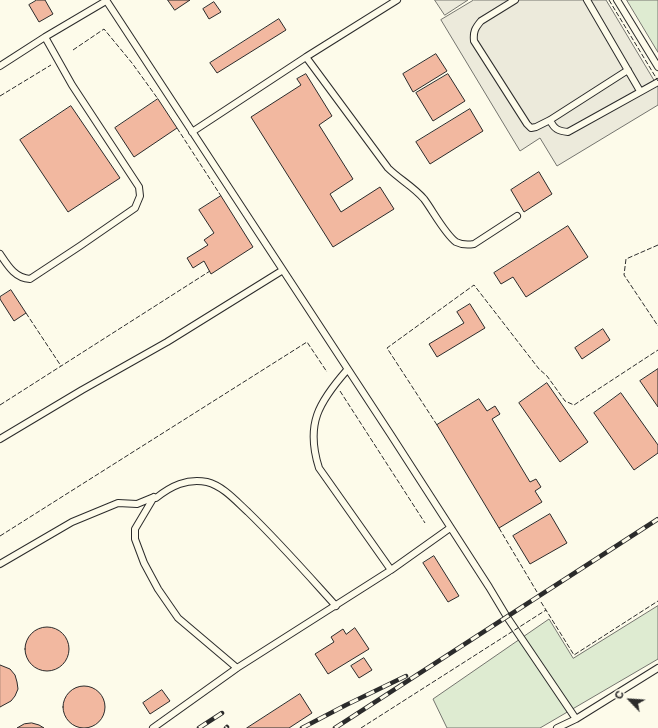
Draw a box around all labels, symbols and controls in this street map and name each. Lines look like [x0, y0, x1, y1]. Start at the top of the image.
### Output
north arrow [610, 680, 650, 720]
text: С [611, 688, 627, 702]

